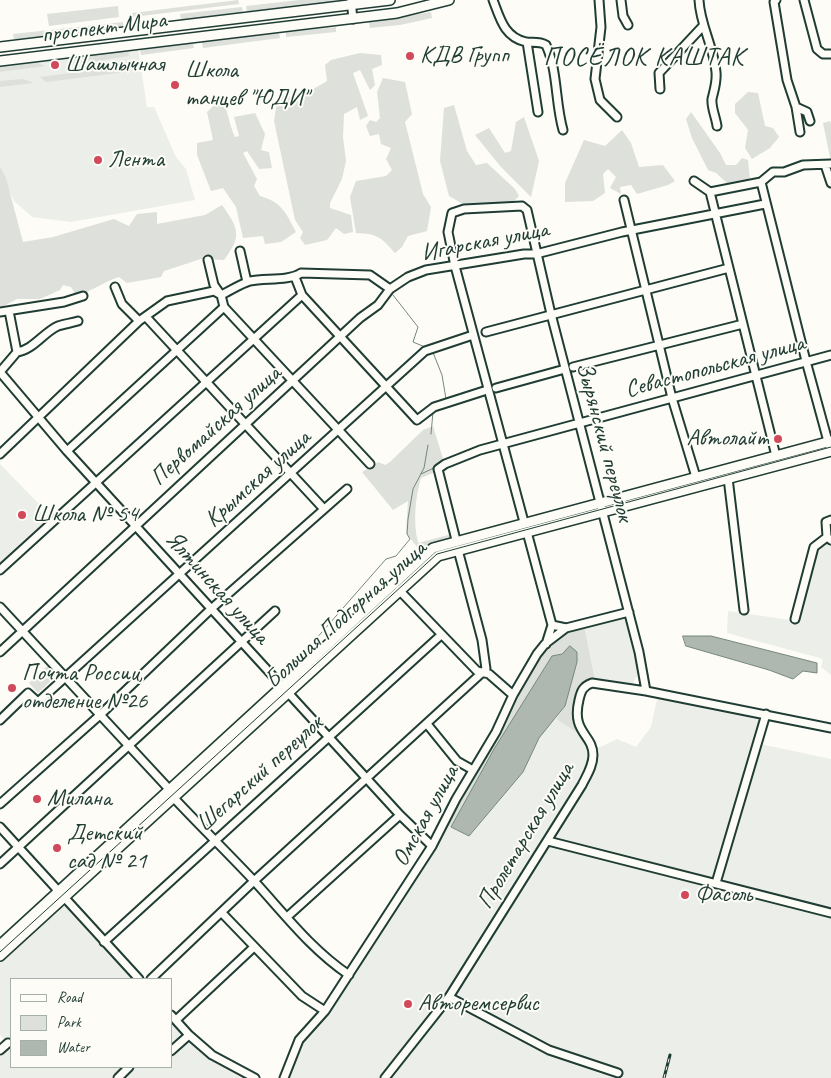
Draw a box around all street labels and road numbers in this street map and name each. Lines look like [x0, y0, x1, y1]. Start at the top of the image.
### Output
street label: проспект Мира [40, 6, 168, 50]
street label: Игарская улица [419, 216, 551, 268]
street label: Севастопольская улица [622, 329, 808, 405]
street label: Зырянский переулок [569, 359, 639, 525]
street label: Первомайская улица [145, 360, 287, 492]
street label: Крымская улица [199, 424, 317, 534]
street label: Ялтинская улица [159, 526, 275, 650]
street label: Большая Подгорная улица [259, 535, 433, 695]
street label: Шегарский переулок [191, 710, 329, 838]
street label: Пролетарская улица [471, 757, 581, 915]
street label: Омская улица [386, 760, 466, 872]

